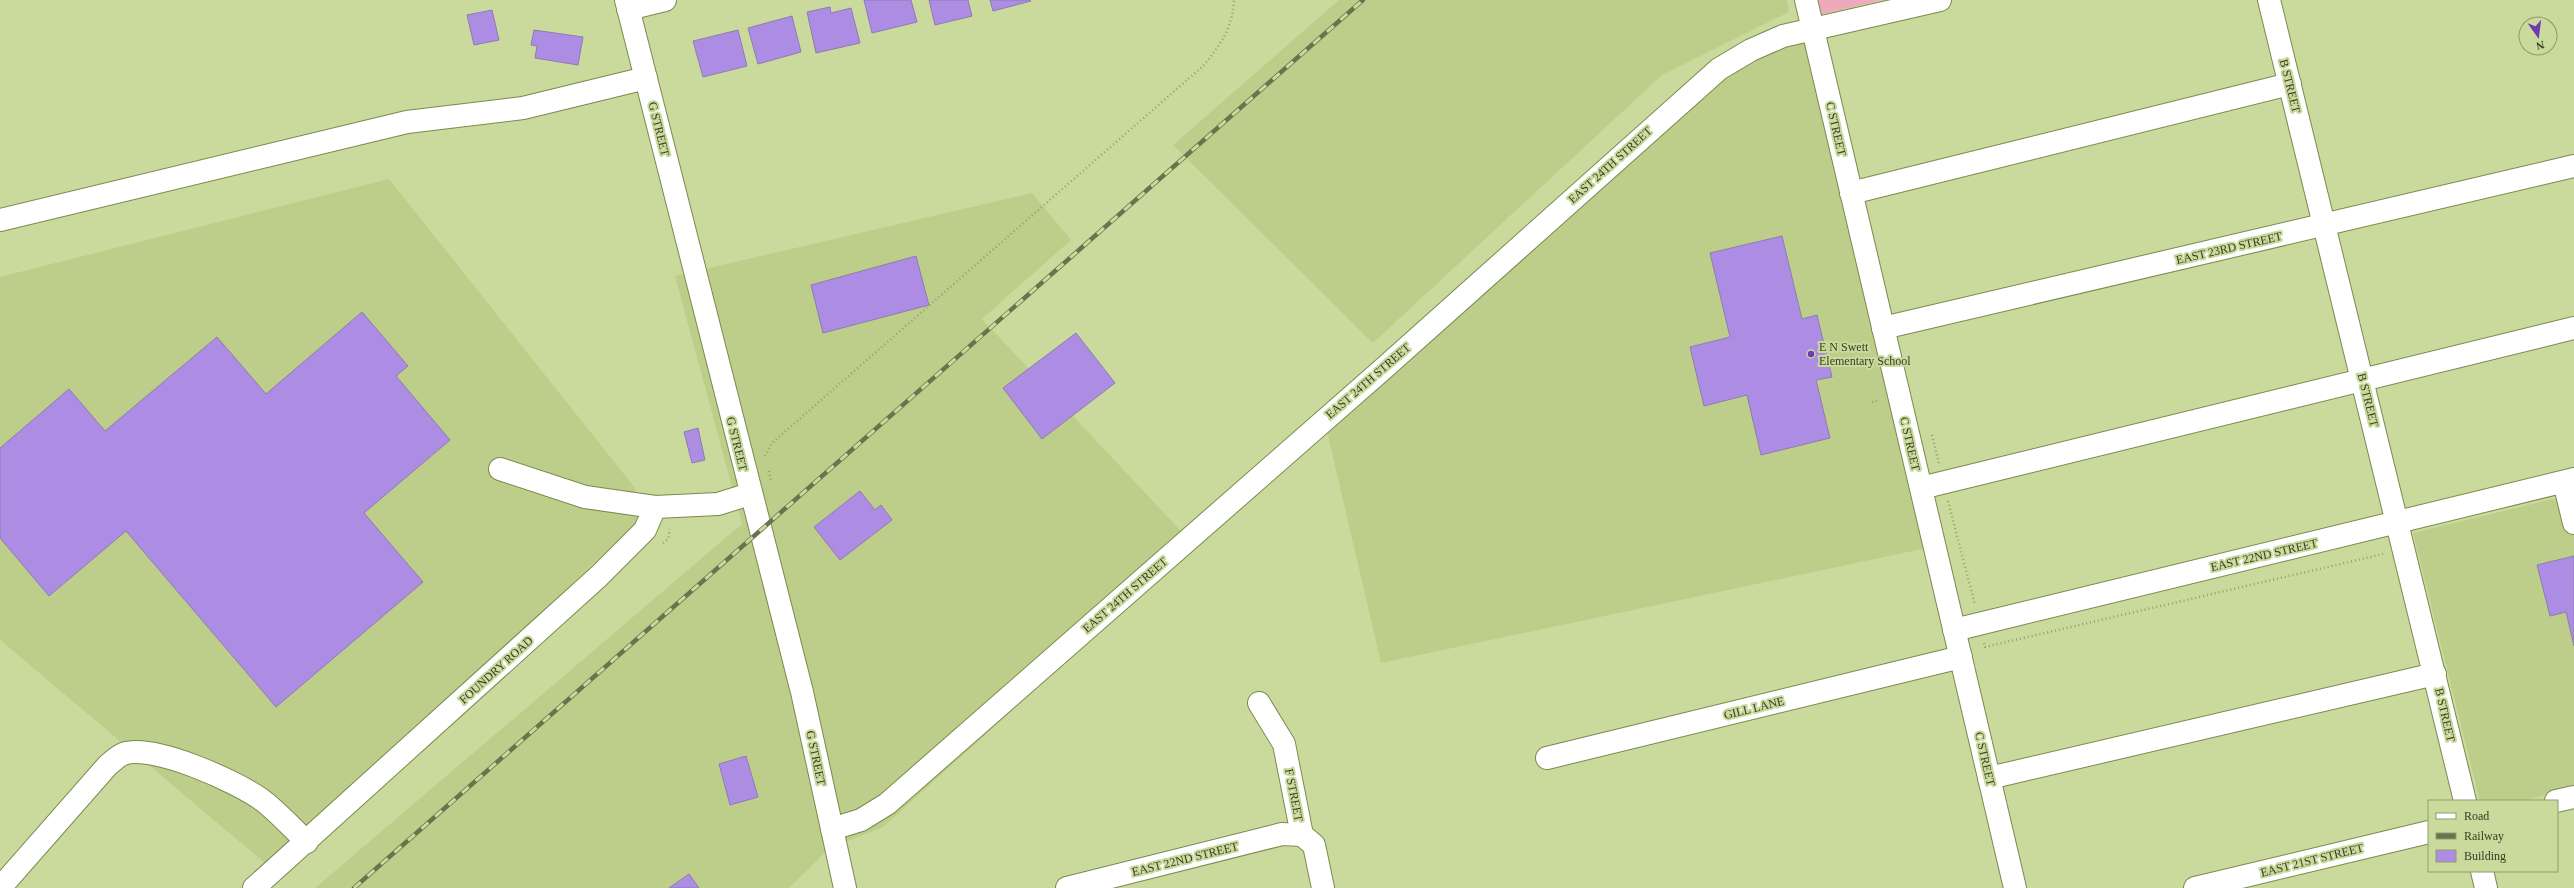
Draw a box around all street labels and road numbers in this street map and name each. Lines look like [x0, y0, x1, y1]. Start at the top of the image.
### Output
street label: B STREET [2277, 58, 2304, 115]
street label: G STREET [645, 100, 673, 158]
street label: C STREET [1823, 101, 1849, 158]
street label: EAST 24TH STREET [1565, 123, 1655, 206]
street label: EAST 23RD STREET [2175, 229, 2284, 267]
street label: EAST 24TH STREET [1323, 340, 1414, 422]
street label: B STREET [2355, 372, 2382, 429]
street label: G STREET [723, 415, 751, 473]
street label: C STREET [1897, 416, 1923, 473]
street label: EAST 22ND STREET [2209, 536, 2319, 574]
street label: EAST 24TH STREET [1080, 554, 1171, 636]
street label: FOUNDRY ROAD [456, 633, 536, 707]
street label: B STREET [2432, 687, 2458, 744]
street label: GILL LANE [1722, 694, 1786, 722]
street label: G STREET [803, 729, 829, 787]
street label: C STREET [1972, 731, 1998, 788]
street label: F STREET [1282, 767, 1306, 823]
street label: EAST 22ND STREET [1130, 839, 1240, 879]
street label: EAST 21ST STREET [2259, 840, 2366, 880]

